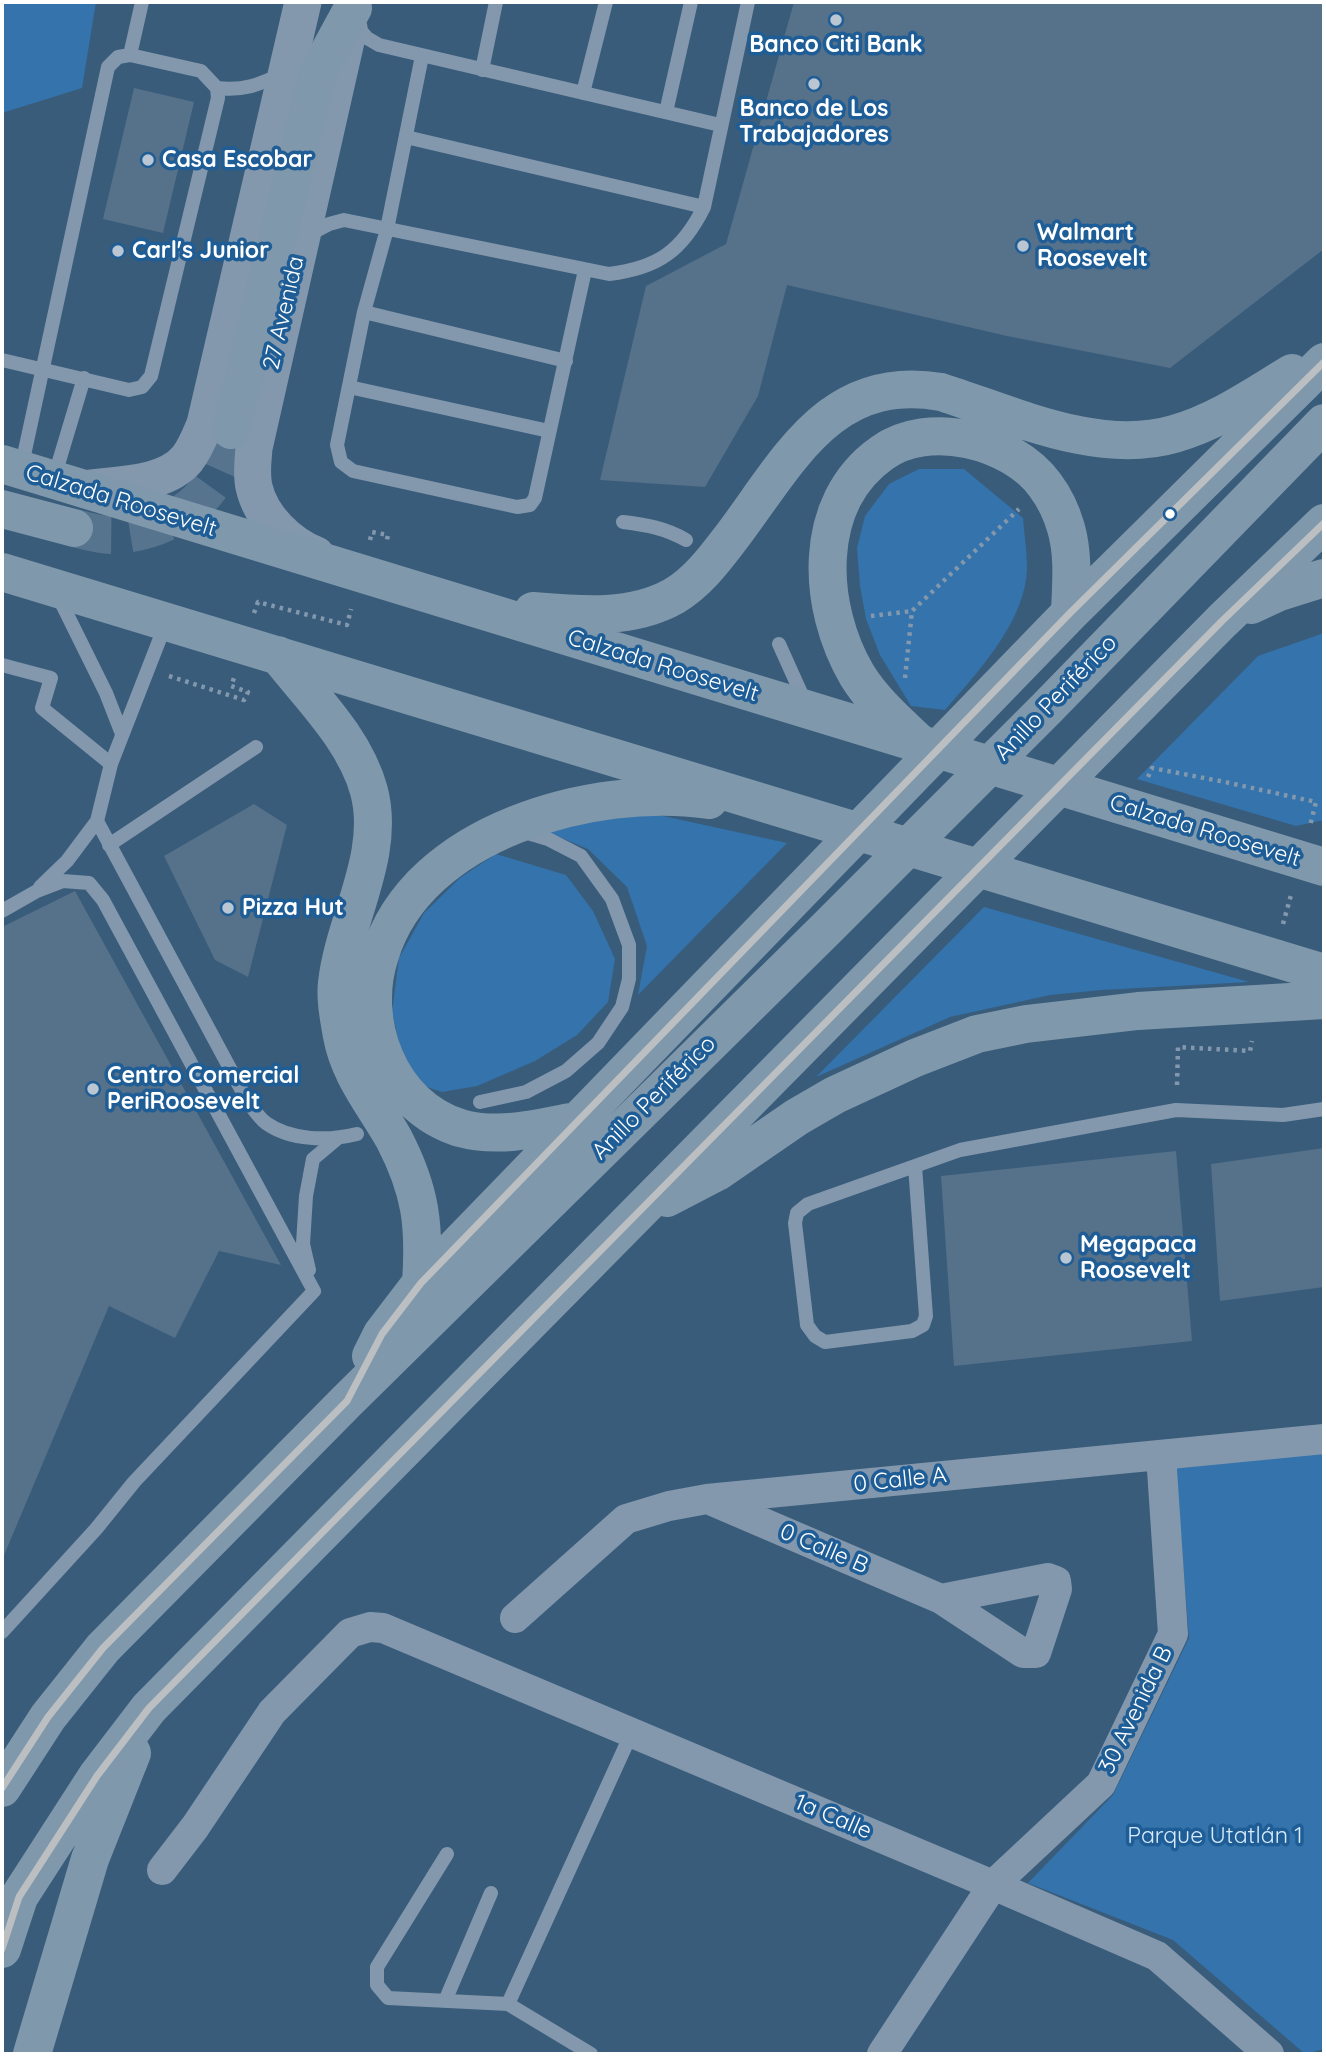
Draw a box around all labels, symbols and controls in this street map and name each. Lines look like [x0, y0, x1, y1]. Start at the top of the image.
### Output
marker: Banco Citi Bank [828, 12, 844, 28]
place label: Banco Citi Bank [749, 31, 923, 59]
marker: Banco de Los Trabajadores [806, 76, 822, 92]
place label: Banco de Los Trabajadores [739, 95, 889, 149]
place label: Casa Escobar [162, 146, 312, 174]
marker: Casa Escobar [140, 152, 156, 168]
place label: Walmart Roosevelt [1037, 219, 1148, 273]
place label: Carl's Junior [132, 237, 269, 265]
marker: Walmart Roosevelt [1015, 238, 1031, 254]
marker: Carl's Junior [110, 243, 126, 259]
street label: 27 Avenida [258, 253, 310, 373]
street label: Calzada Roosevelt [22, 459, 220, 543]
unlabelled marker [1163, 507, 1177, 521]
street label: Calzada Roosevelt [564, 624, 762, 708]
street label: Anillo Periférico [989, 629, 1123, 767]
street label: Calzada Roosevelt [1106, 789, 1304, 873]
place label: Pizza Hut [242, 894, 344, 922]
marker: Pizza Hut [220, 900, 236, 916]
street label: Anillo Periférico [586, 1030, 722, 1166]
place label: Centro Comercial PeriRoosevelt [107, 1062, 299, 1116]
marker: Centro Comercial PeriRoosevelt [85, 1081, 101, 1097]
place label: Megapaca Roosevelt [1080, 1231, 1197, 1285]
marker: Megapaca Roosevelt [1058, 1250, 1074, 1266]
street label: 0 Calle A [852, 1461, 948, 1499]
street label: 0 Calle B [776, 1518, 872, 1580]
street label: 30 Avenida B [1093, 1642, 1179, 1778]
street label: 1a Calle [790, 1788, 876, 1846]
park label: Parque Utatlán 1 [1127, 1822, 1303, 1850]

